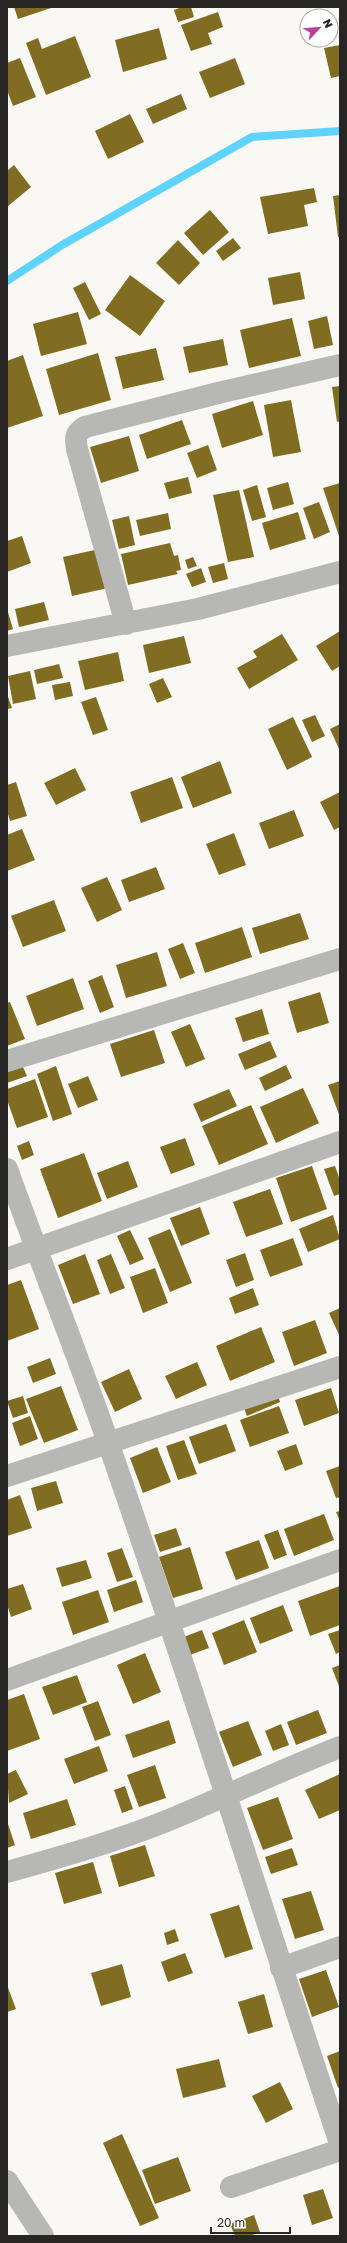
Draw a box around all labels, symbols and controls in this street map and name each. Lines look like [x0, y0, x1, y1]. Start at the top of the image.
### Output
north arrow [299, 8, 339, 48]
text: N [321, 17, 336, 30]
scale bar [211, 2209, 290, 2235]
text: 20 m [217, 2215, 245, 2230]

